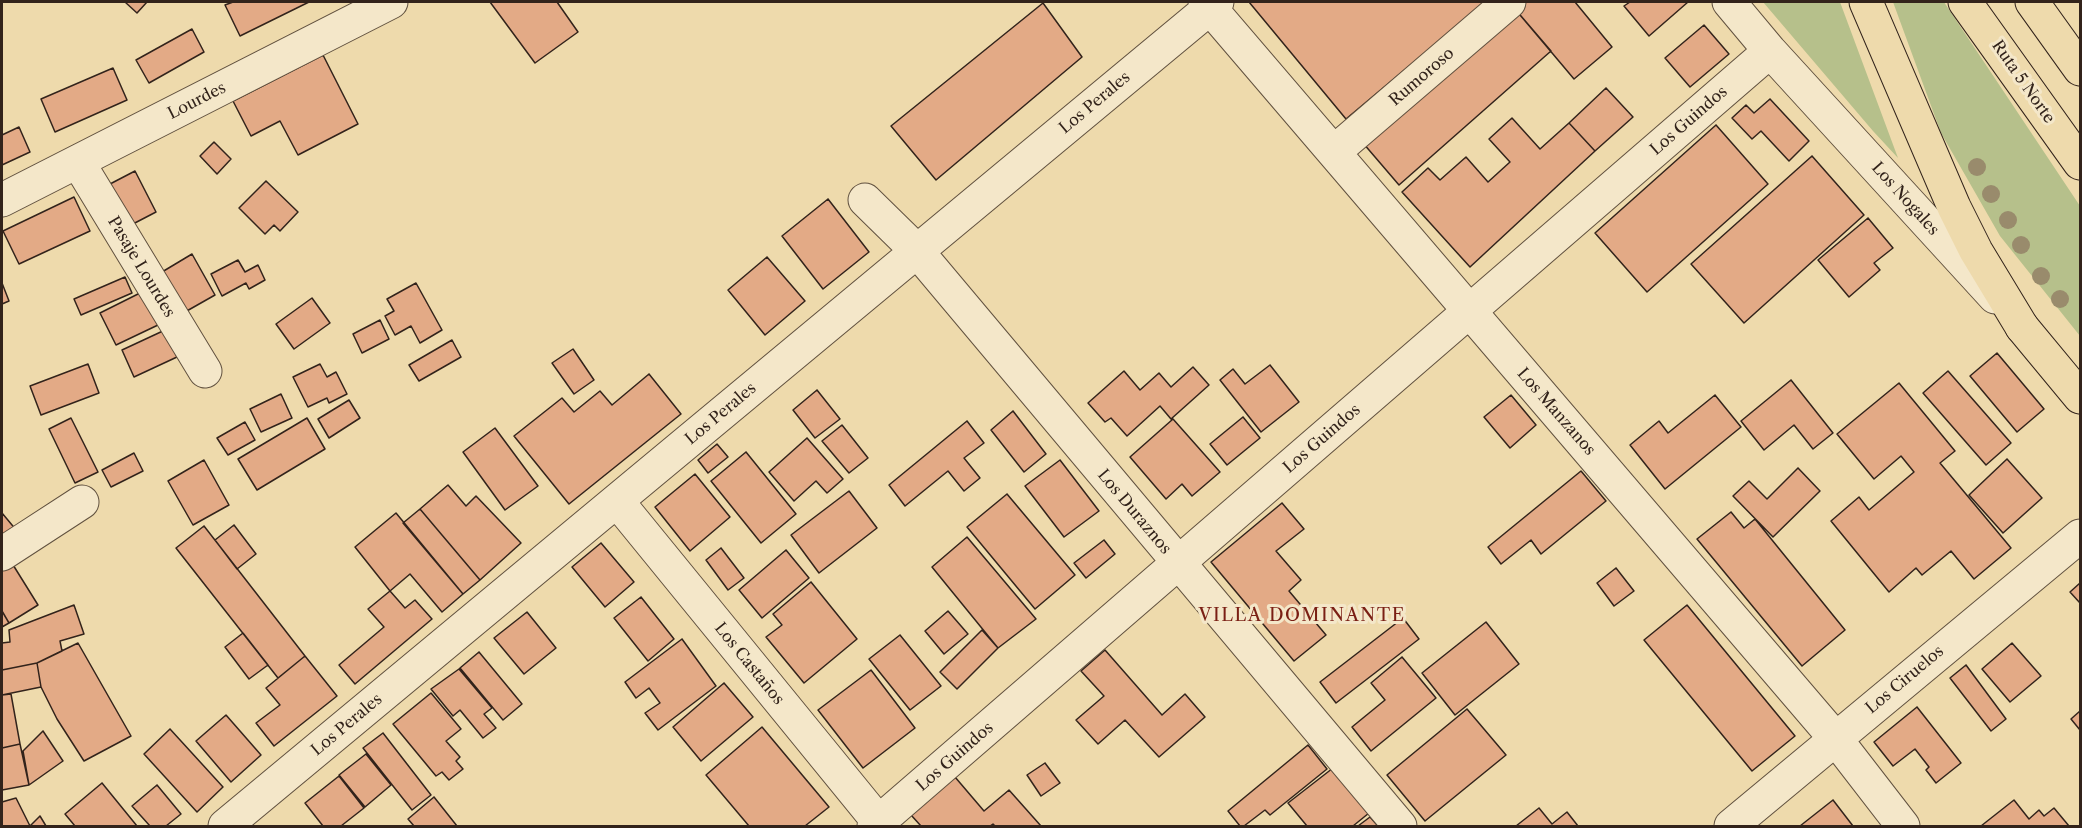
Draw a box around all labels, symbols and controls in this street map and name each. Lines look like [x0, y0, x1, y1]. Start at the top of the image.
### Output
street label: Ruta 5 Norte [1987, 37, 2059, 127]
street label: Rumoroso [1386, 44, 1458, 110]
street label: Los Perales [1056, 68, 1134, 138]
street label: Lourdes [165, 78, 229, 124]
street label: Los Guindos [1647, 82, 1731, 160]
street label: Los Nogales [1867, 159, 1943, 239]
street label: Pasaje Lourdes [103, 213, 179, 321]
street label: Los Manzanos [1513, 364, 1599, 460]
street label: Los Perales [682, 379, 760, 449]
street label: Los Guindos [1280, 400, 1364, 478]
street label: Los Duraznos [1093, 466, 1175, 558]
district label: VILLA DOMINANTE [1198, 605, 1406, 627]
street label: Los Castaños [710, 619, 788, 709]
street label: Los Ciruelos [1862, 642, 1948, 718]
street label: Los Perales [308, 690, 386, 760]
street label: Los Guindos [913, 718, 997, 796]

